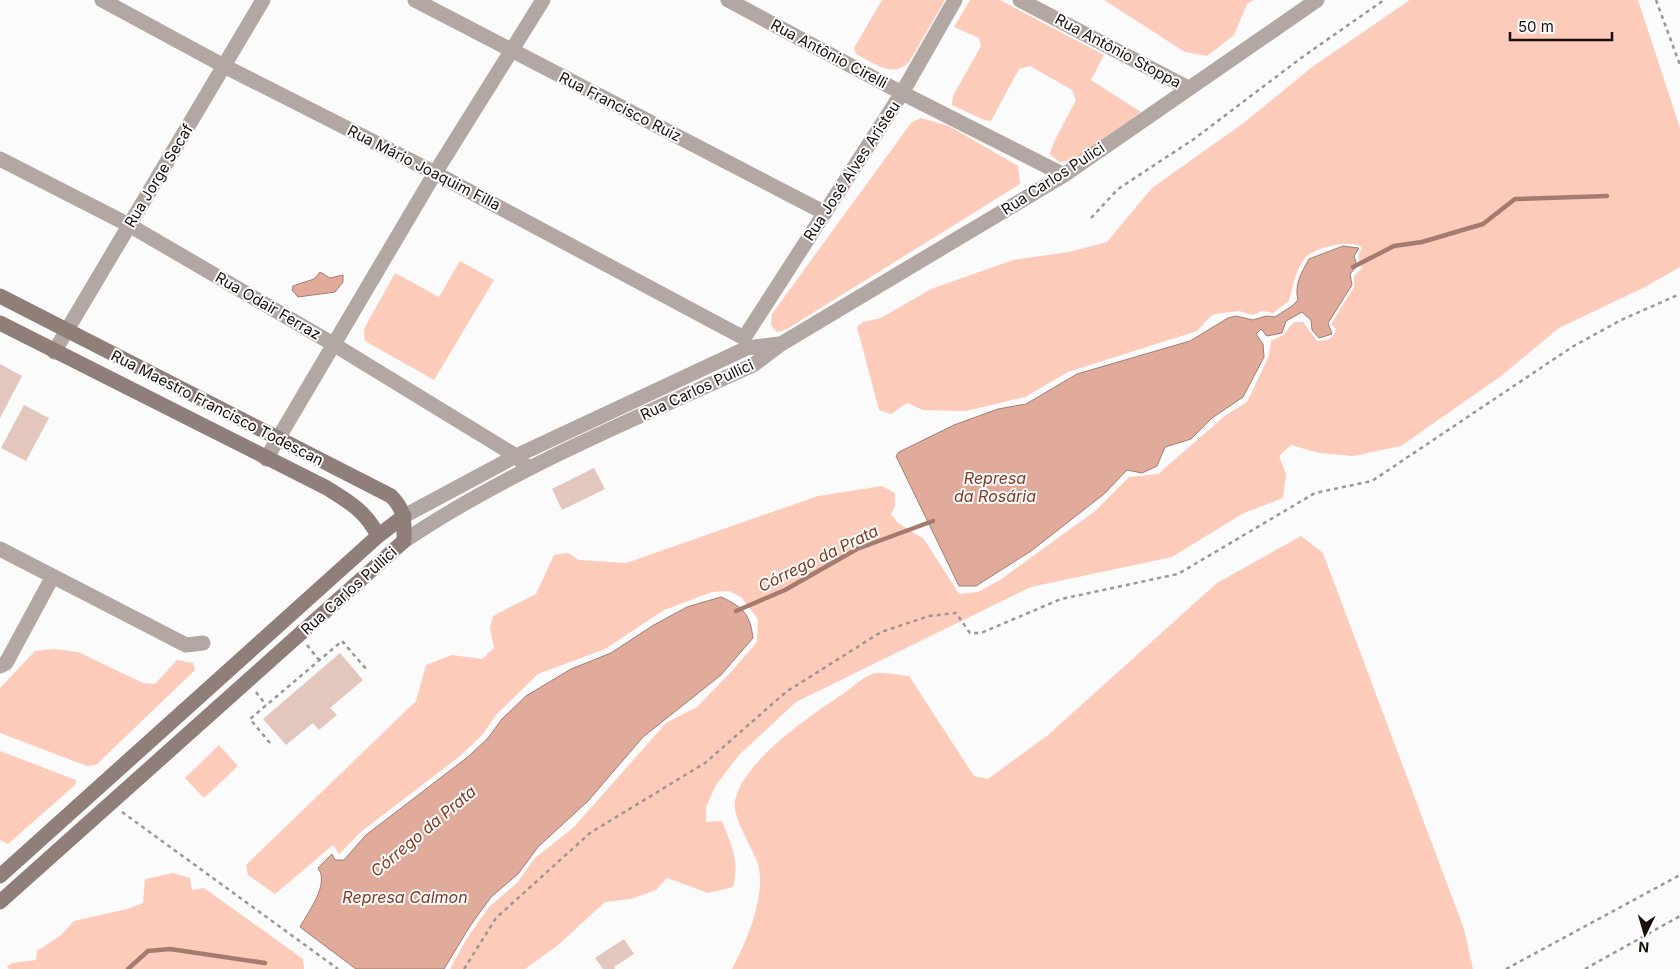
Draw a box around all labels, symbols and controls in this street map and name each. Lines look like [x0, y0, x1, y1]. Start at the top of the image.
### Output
street label: Rua Antônio Stoppa [1052, 9, 1185, 92]
scale bar [1510, 10, 1612, 42]
street label: Rua Antônio Cirelli [768, 15, 891, 92]
text: 50 m [1518, 17, 1554, 36]
street label: Rua Francisco Ruiz [556, 67, 685, 146]
street label: Rua José Alves Aristeu [799, 97, 904, 244]
street label: Rua Jorge Secaf [120, 120, 197, 231]
street label: Rua Mário Joaquim Filla [345, 121, 504, 214]
street label: Rua Carlos Pulici [998, 138, 1108, 219]
street label: Rua Odair Ferraz [212, 268, 325, 344]
street label: Rua Maestro Francisco Todescan [108, 346, 327, 470]
street label: Rua Carlos Pullici [637, 355, 756, 424]
water label: Represa da Rosária [954, 468, 1036, 506]
water label: Córrego da Prata [755, 520, 882, 596]
street label: Rua Carlos Pullici [297, 543, 401, 639]
water label: Córrego da Prata [366, 781, 480, 881]
water label: Represa Calmon [342, 887, 468, 907]
north arrow [1620, 909, 1670, 959]
text: N [1638, 939, 1650, 956]

